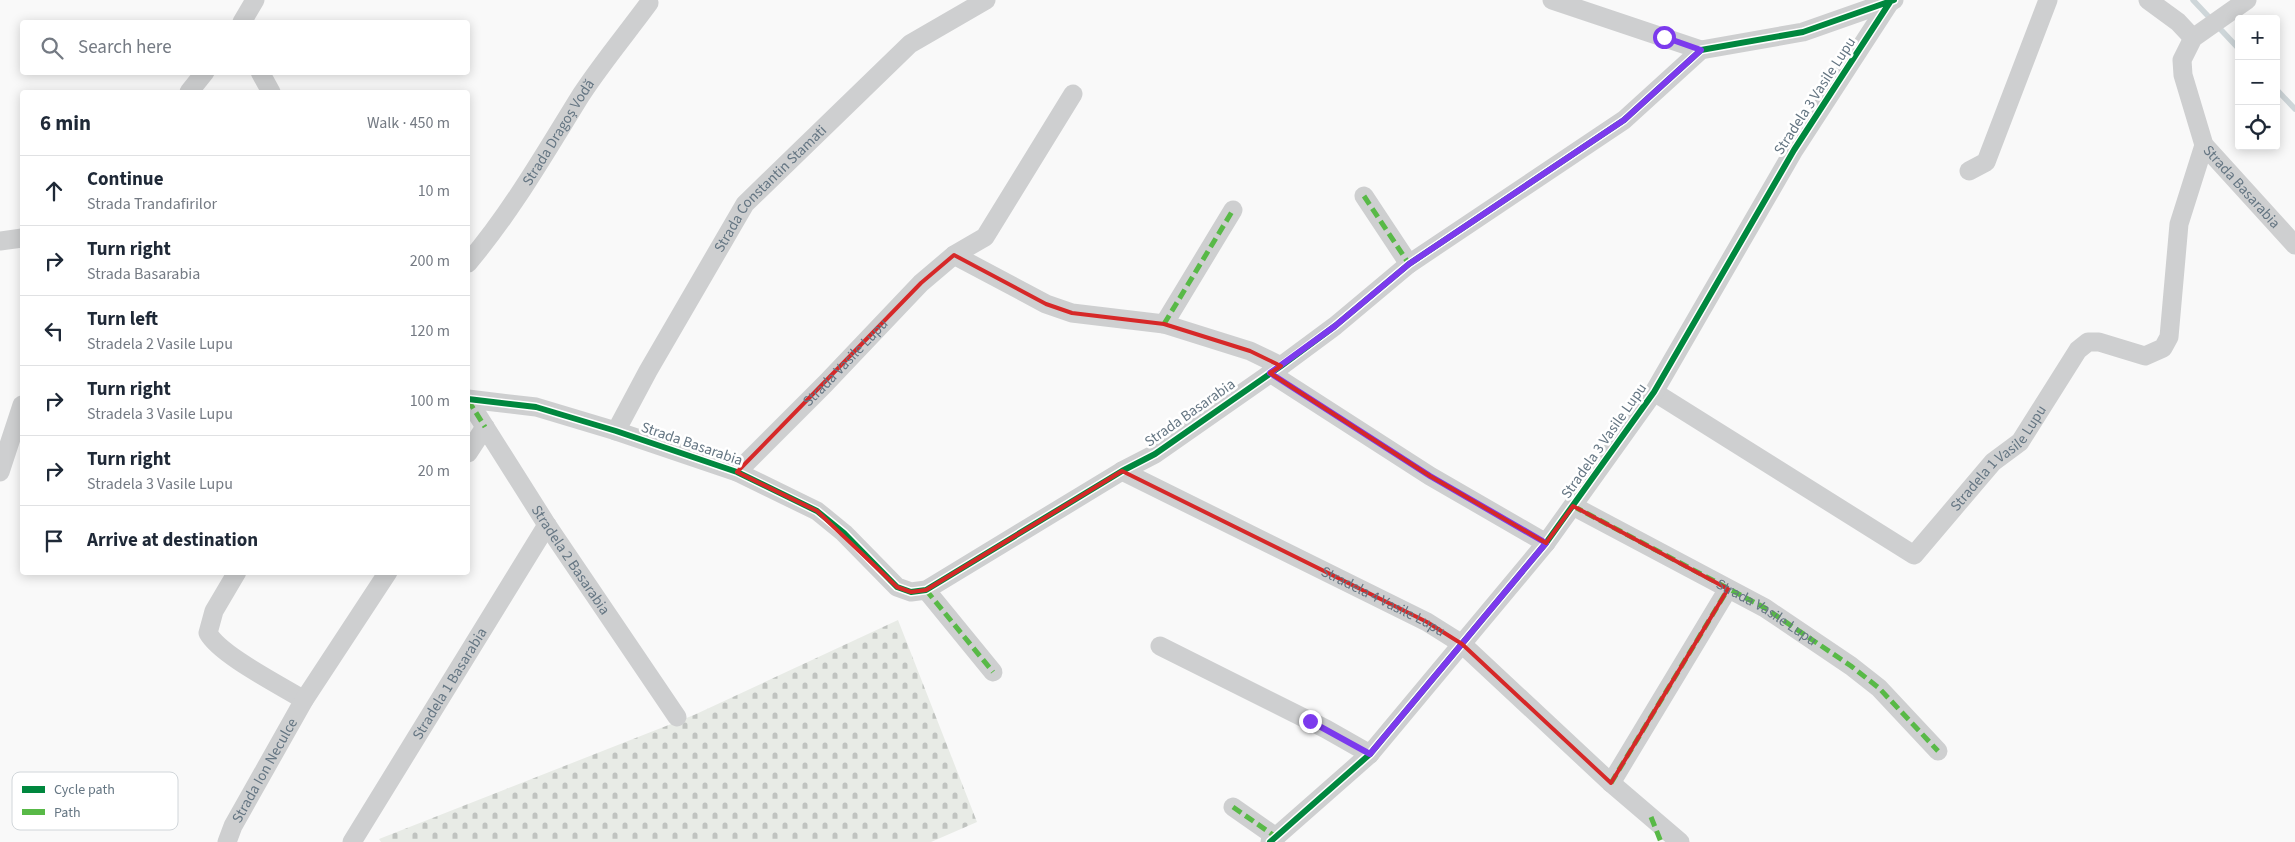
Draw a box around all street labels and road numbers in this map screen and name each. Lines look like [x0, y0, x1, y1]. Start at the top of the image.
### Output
street label: Stradela 3 Vasile Lupu [1769, 33, 1861, 159]
street label: Strada Dragoș Vodă [517, 75, 599, 190]
street label: Strada Constantin Stamati [709, 120, 831, 256]
street label: Strada Basarabia [2198, 140, 2285, 233]
street label: Strada Vasile Lupu [798, 314, 893, 411]
street label: Strada Basarabia [1140, 374, 1240, 452]
street label: Stradela 3 Vasile Lupu [1556, 379, 1652, 503]
street label: Stradela 1 Vasile Lupu [1945, 401, 2051, 516]
street label: Strada Basarabia [638, 417, 746, 471]
street label: Stradela 2 Basarabia [526, 501, 615, 619]
street label: Stradela 4 Vasile Lupu [1318, 561, 1450, 642]
street label: Strada Vasile Lupu [1712, 573, 1822, 651]
street label: Stradela 1 Basarabia [407, 624, 492, 744]
street label: Strada Ion Neculce [226, 714, 302, 827]

